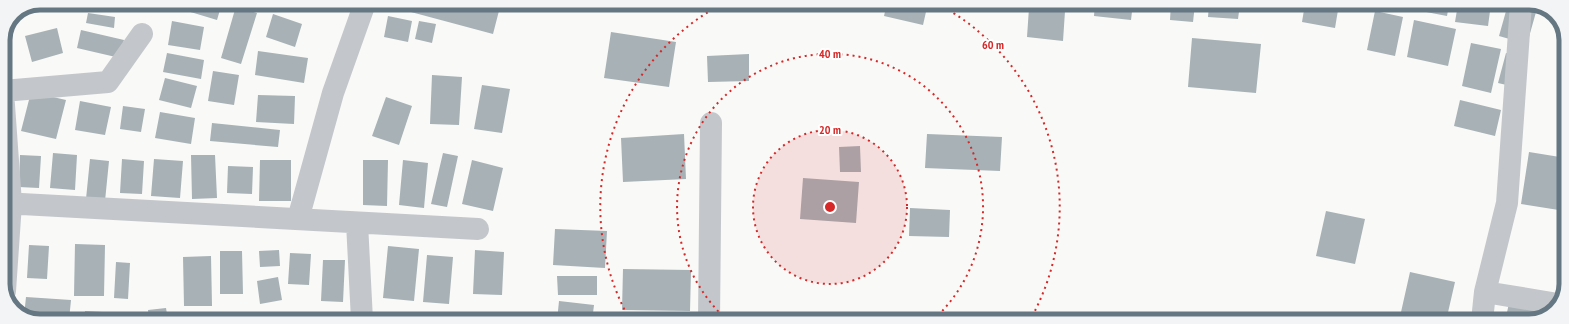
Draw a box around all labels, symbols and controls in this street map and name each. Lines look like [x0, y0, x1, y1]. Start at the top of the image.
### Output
text: 60 m [982, 37, 1004, 52]
text: 40 m [819, 46, 841, 61]
text: 20 m [819, 122, 841, 137]
centre of rings [823, 200, 837, 214]

